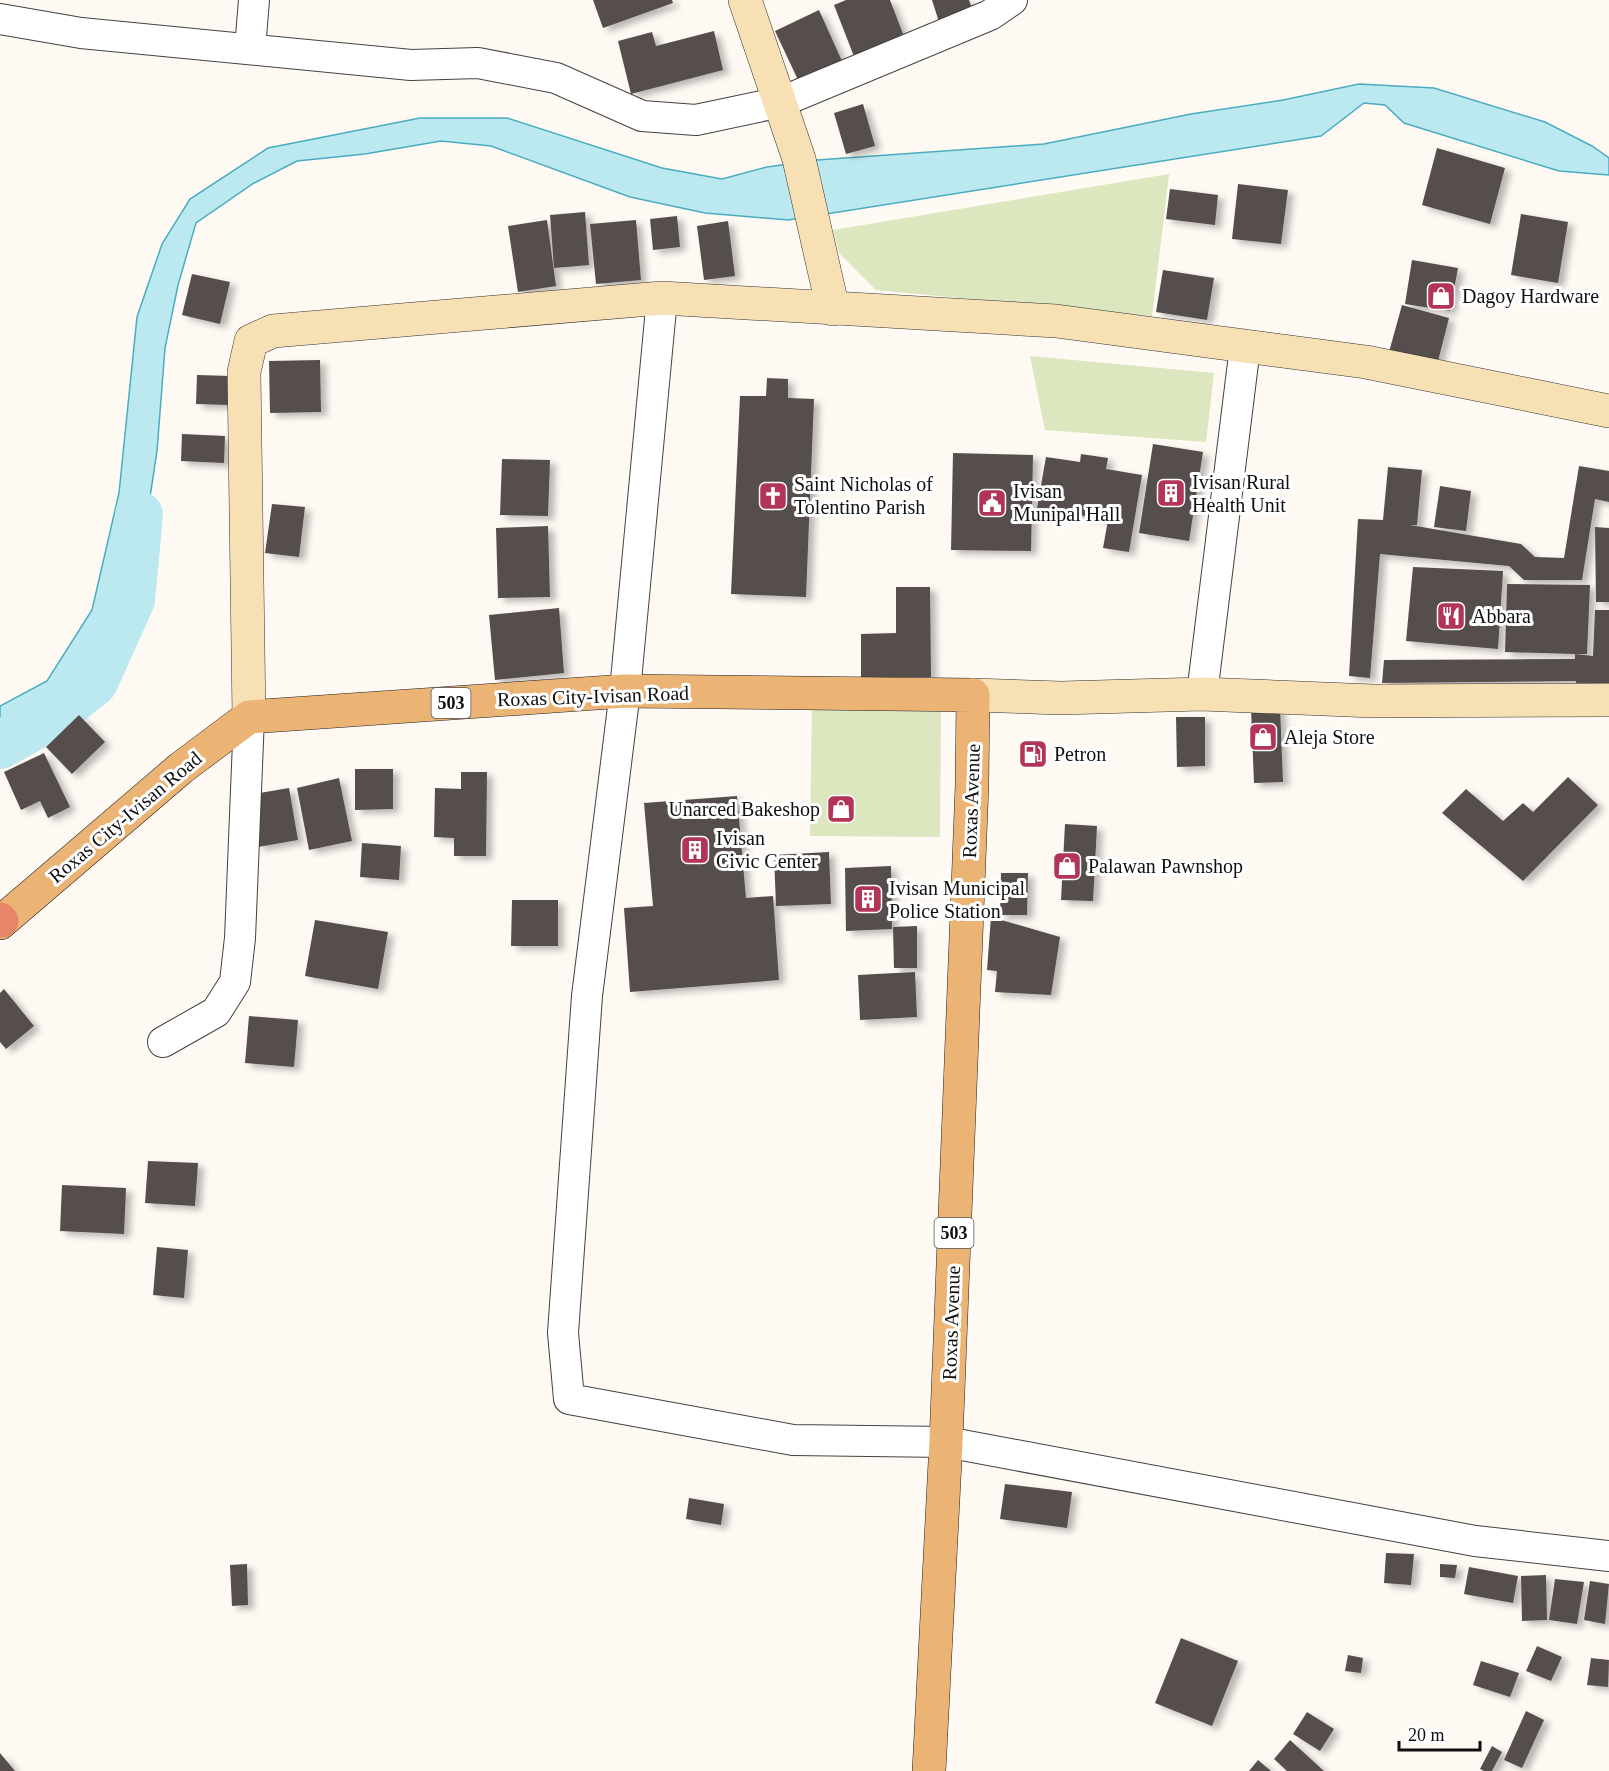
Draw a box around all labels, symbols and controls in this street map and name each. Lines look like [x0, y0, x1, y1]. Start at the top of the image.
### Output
shop icon: Dagoy Hardware [1425, 280, 1457, 312]
place label: Dagoy Hardware [1462, 285, 1599, 308]
place label: Ivisan Rural Health Unit [1192, 471, 1291, 516]
place label: Saint Nicholas of Tolentino Parish [794, 473, 933, 518]
building icon: Ivisan Rural Health Unit [1155, 477, 1187, 509]
church icon: Saint Nicholas of Tolentino Parish [757, 480, 789, 512]
place label: Ivisan Munipal Hall [1013, 480, 1121, 526]
public building icon: Ivisan Munipal Hall [976, 487, 1008, 519]
restaurant icon: Abbara [1435, 600, 1467, 632]
place label: Abbara [1472, 605, 1531, 627]
street label: Roxas City-Ivisan Road [497, 682, 689, 711]
road number: 503 [432, 688, 470, 718]
shop icon: Aleja Store [1247, 721, 1279, 753]
place label: Aleja Store [1284, 726, 1375, 749]
fuel station icon: Petron [1017, 738, 1049, 770]
street label: Roxas Avenue [958, 743, 984, 859]
place label: Petron [1054, 743, 1106, 765]
street label: Roxas City-Ivisan Road [44, 747, 206, 888]
shop icon: Unarced Bakeshop [825, 793, 857, 825]
place label: Unarced Bakeshop [668, 798, 820, 821]
place label: Ivisan Civic Center [716, 827, 818, 872]
building icon: Ivisan Civic Center [679, 834, 711, 866]
shop icon: Palawan Pawnshop [1051, 850, 1083, 882]
place label: Palawan Pawnshop [1088, 855, 1243, 878]
place label: Ivisan Municipal Police Station [889, 877, 1026, 922]
building icon: Ivisan Municipal Police Station [852, 883, 884, 915]
road number: 503 [934, 1218, 974, 1248]
street label: Roxas Avenue [938, 1265, 964, 1381]
scale bar [1399, 1714, 1480, 1752]
text: 20 m [1408, 1725, 1445, 1745]

